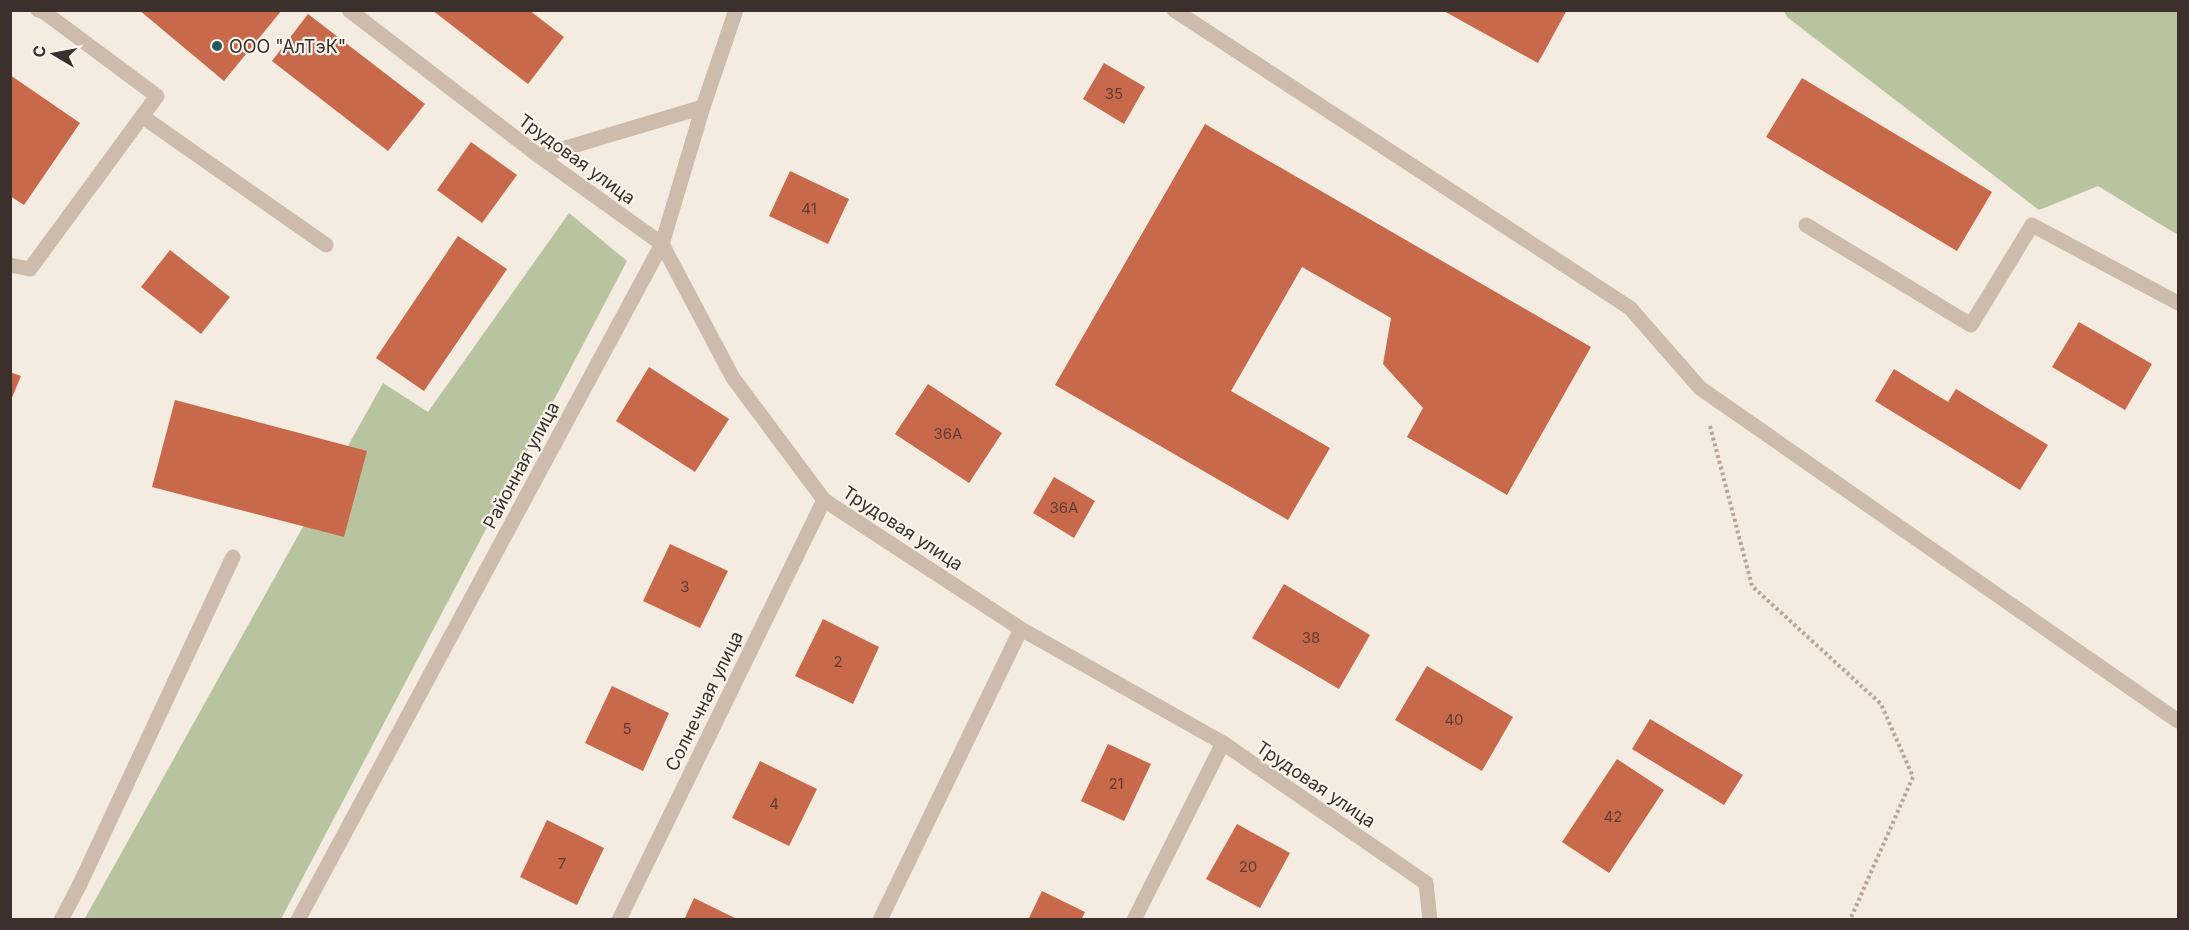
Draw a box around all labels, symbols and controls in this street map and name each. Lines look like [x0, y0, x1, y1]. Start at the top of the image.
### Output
north arrow [24, 24, 84, 84]
place label: ООО "АлТэК" [229, 36, 346, 57]
marker: ООО "АлТэК" [210, 39, 224, 53]
text: С [28, 44, 50, 59]
house number: 35 [1105, 84, 1123, 103]
street label: Трудовая улица [515, 110, 639, 208]
house number: 41 [801, 199, 817, 218]
street label: Районная улица [479, 398, 563, 532]
house number: 36А [934, 424, 962, 443]
street label: Трудовая улица [839, 481, 967, 575]
house number: 36А [1050, 498, 1078, 517]
house number: 3 [680, 577, 690, 596]
street label: Солнечная улица [661, 628, 747, 774]
house number: 38 [1302, 628, 1320, 647]
house number: 2 [833, 652, 843, 671]
house number: 40 [1444, 710, 1464, 729]
house number: 5 [622, 719, 632, 738]
street label: Трудовая улица [1252, 736, 1380, 832]
house number: 21 [1108, 774, 1124, 793]
house number: 4 [769, 794, 779, 813]
house number: 42 [1604, 807, 1622, 826]
house number: 7 [558, 854, 566, 873]
house number: 20 [1239, 857, 1257, 876]

